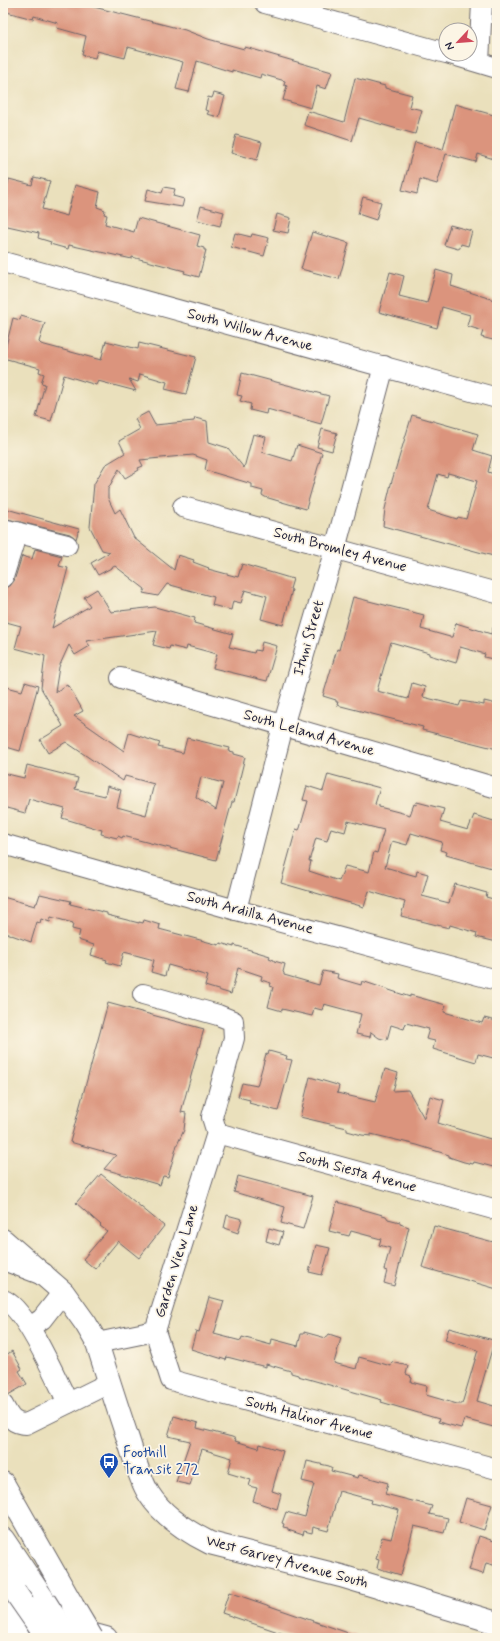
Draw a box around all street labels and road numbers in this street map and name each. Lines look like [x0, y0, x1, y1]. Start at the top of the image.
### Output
street label: South Willow Avenue [185, 304, 315, 356]
street label: South Bromley Avenue [271, 523, 409, 577]
street label: Ituni Street [289, 598, 329, 678]
street label: South Leland Avenue [241, 705, 377, 761]
street label: South Ardilla Avenue [184, 886, 316, 940]
street label: South Siesta Avenue [295, 1147, 419, 1198]
street label: Garden View Lane [150, 1202, 204, 1320]
street label: South Halinor Avenue [243, 1391, 375, 1445]
street label: West Garvey Avenue South [204, 1531, 370, 1593]

